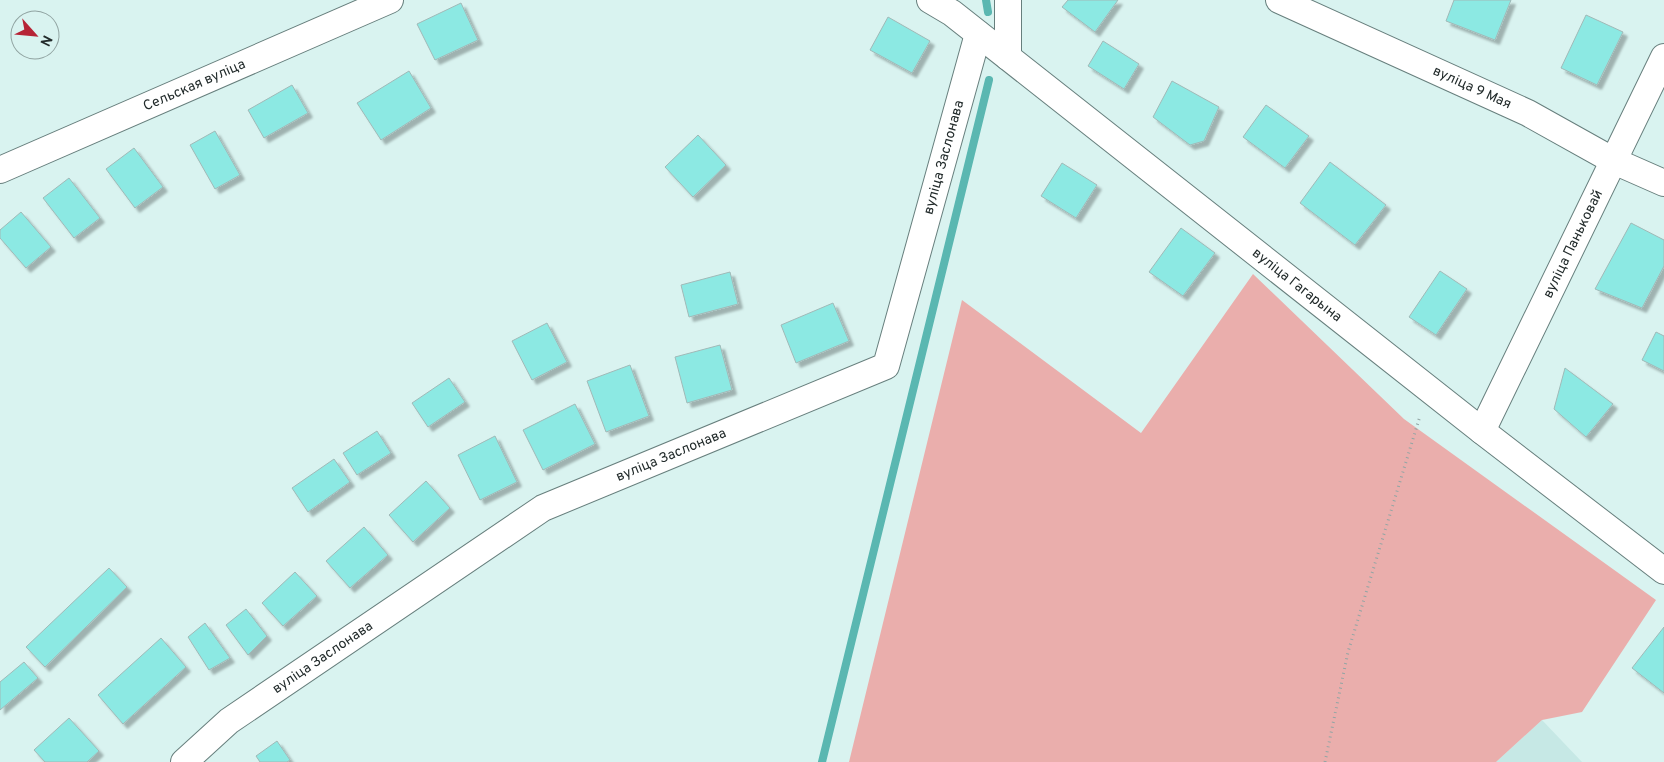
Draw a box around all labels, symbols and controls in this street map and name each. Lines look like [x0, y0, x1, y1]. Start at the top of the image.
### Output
north arrow [10, 10, 60, 60]
text: N [35, 32, 55, 49]
street label: Сельская вуліца [141, 56, 248, 115]
street label: вуліца 9 Мая [1430, 62, 1514, 113]
street label: вуліца Заслонава [920, 98, 968, 216]
street label: вуліца Паньковай [1539, 187, 1607, 301]
street label: вуліца Гагарына [1249, 245, 1345, 326]
street label: вуліца Заслонава [613, 425, 729, 485]
street label: вуліца Заслонава [269, 617, 376, 698]

